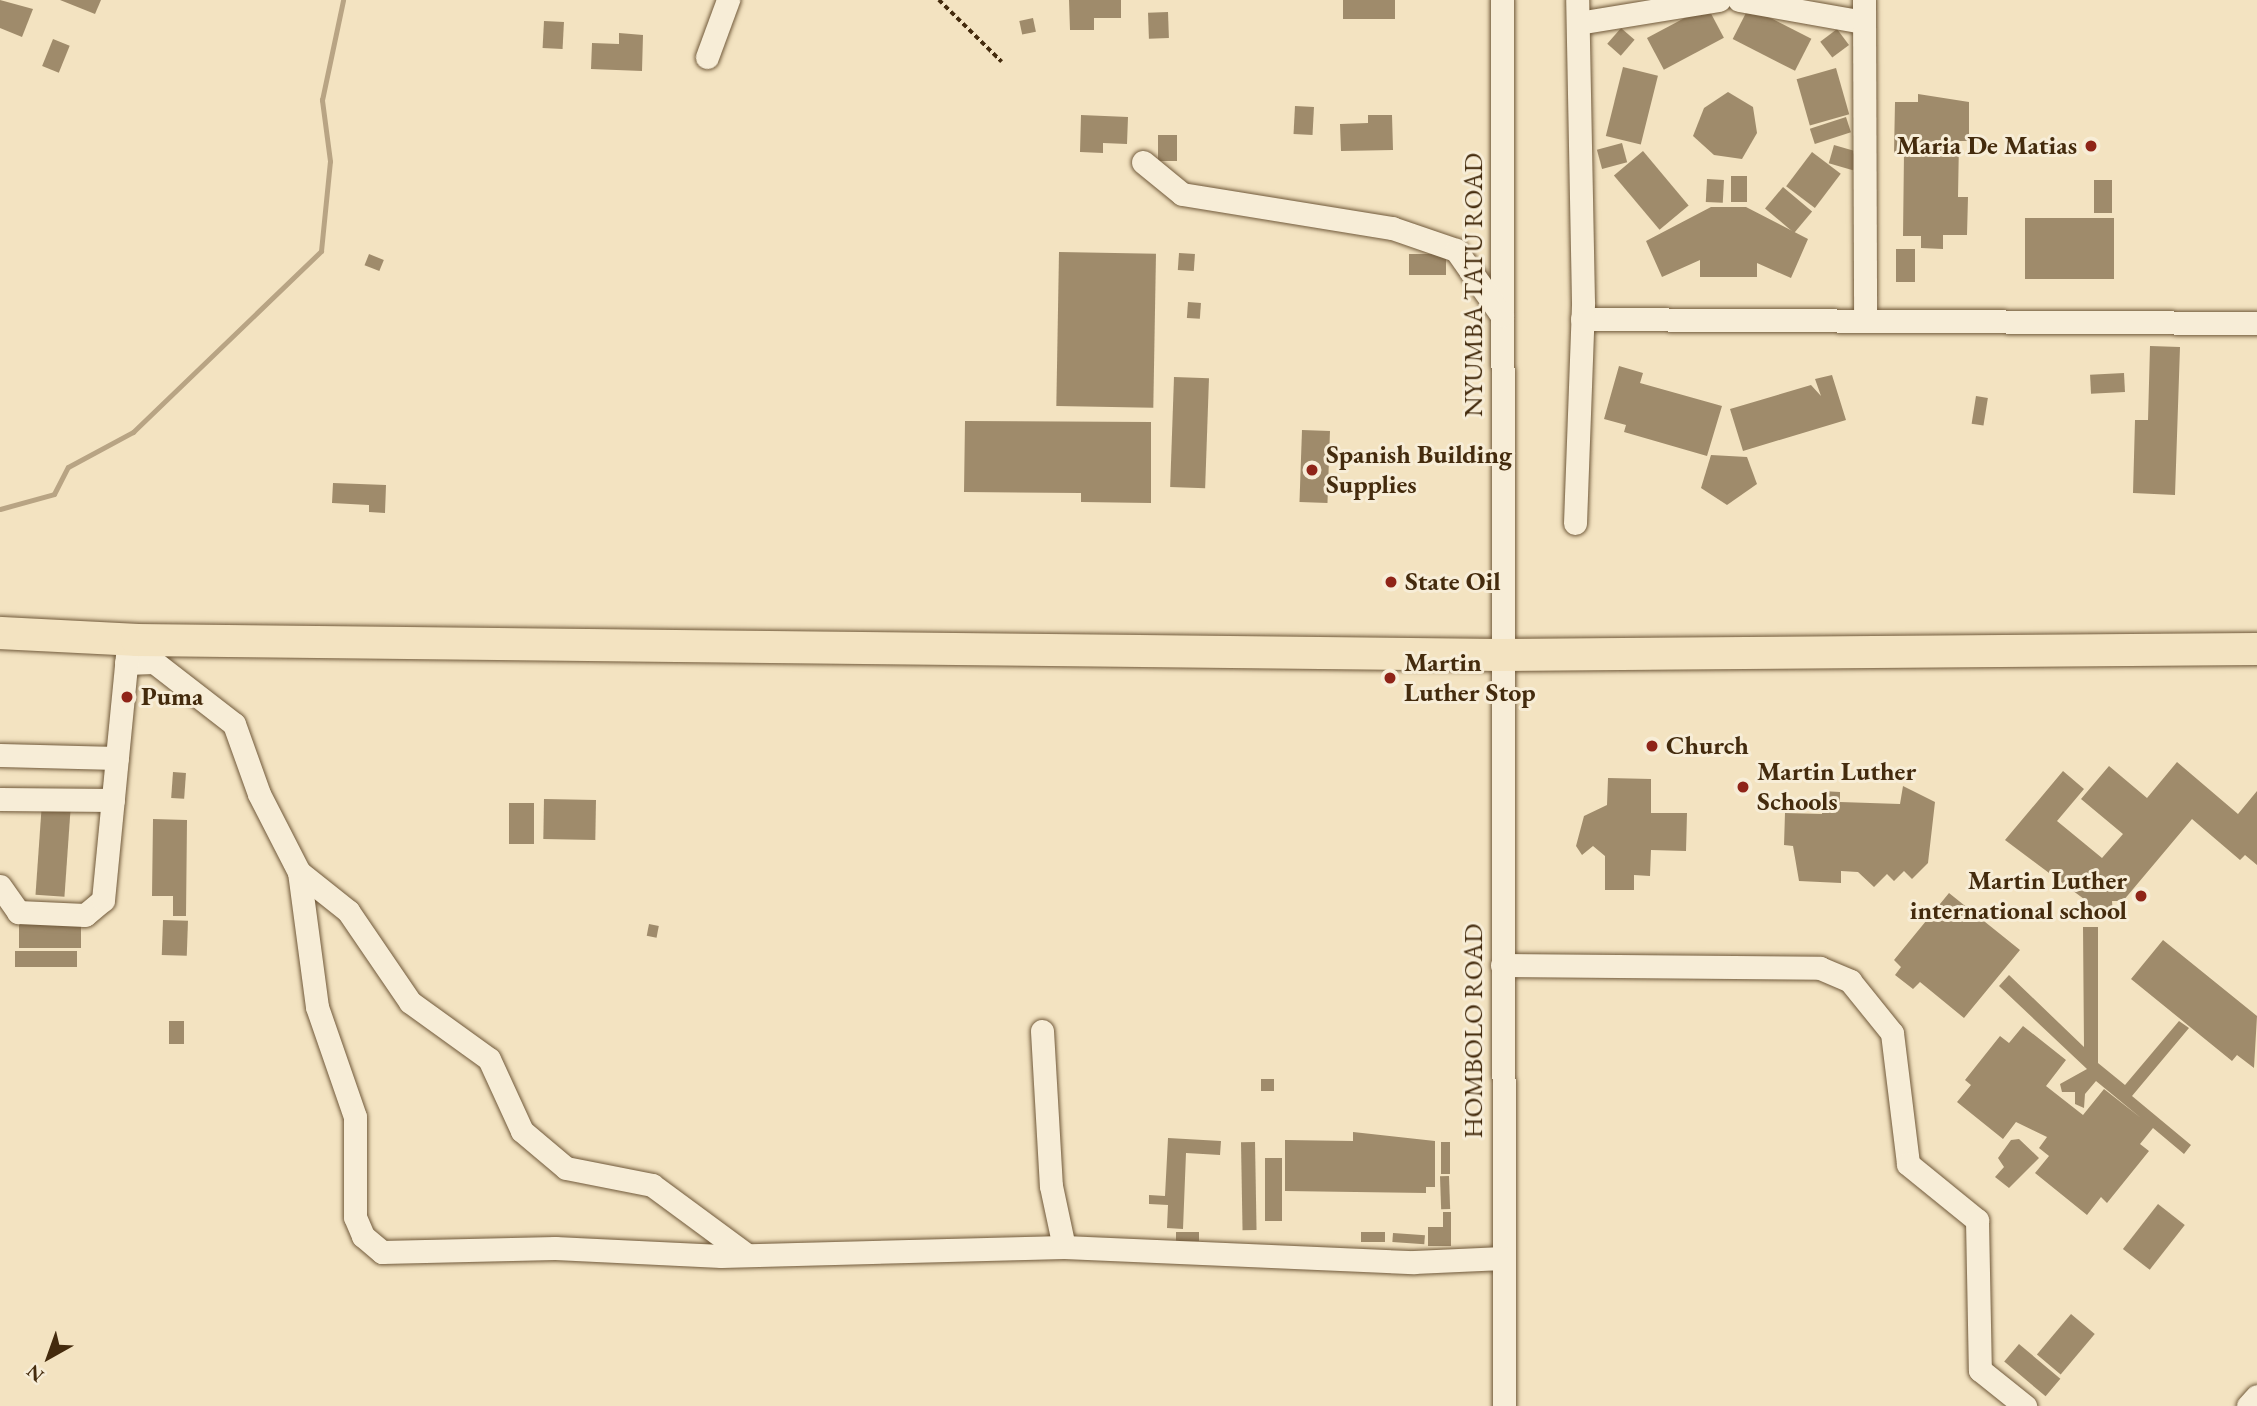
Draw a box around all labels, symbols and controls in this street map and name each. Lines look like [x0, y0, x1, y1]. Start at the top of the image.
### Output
place label: Maria De Matias [1897, 130, 2077, 162]
marker: Maria De Matias [2083, 138, 2099, 154]
street label: NYUMBA TATU ROAD [1458, 153, 1490, 417]
place label: Spanish Building Supplies [1326, 439, 1512, 500]
marker: Spanish Building Supplies [1304, 462, 1320, 478]
place label: State Oil [1405, 566, 1501, 598]
marker: State Oil [1383, 574, 1399, 590]
place label: Martin Luther Stop [1404, 647, 1536, 708]
marker: Martin Luther Stop [1382, 670, 1398, 686]
place label: Puma [141, 681, 203, 713]
marker: Puma [119, 689, 135, 705]
place label: Church [1666, 730, 1749, 762]
marker: Church [1644, 738, 1660, 754]
place label: Martin Luther Schools [1757, 756, 1916, 818]
marker: Martin Luther Schools [1735, 779, 1751, 795]
place label: Martin Luther international school [1910, 865, 2127, 926]
marker: Martin Luther international school [2133, 888, 2149, 904]
street label: HOMBOLO ROAD [1458, 924, 1490, 1138]
north arrow [14, 1322, 84, 1392]
text: N [21, 1359, 49, 1388]

